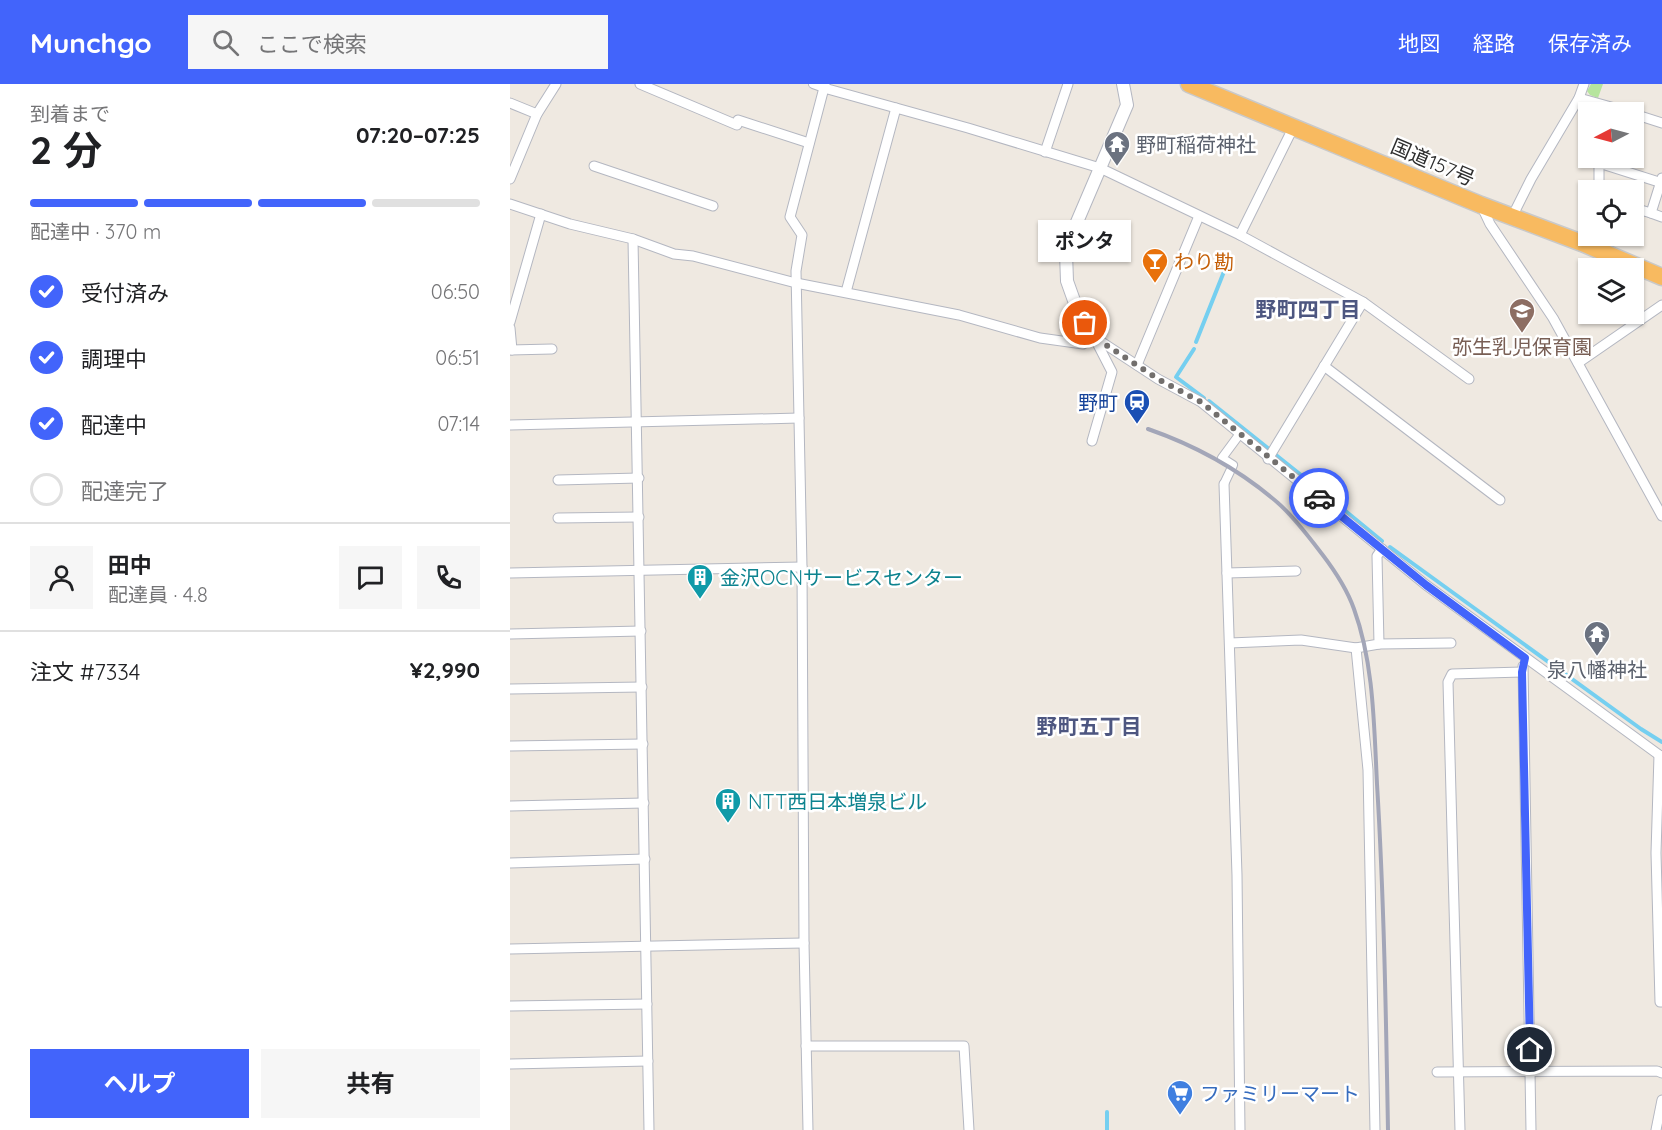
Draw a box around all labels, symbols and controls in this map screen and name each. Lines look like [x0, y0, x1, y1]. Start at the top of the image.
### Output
search box [188, 15, 608, 69]
text: Munchgo [30, 25, 152, 60]
icon: search [209, 26, 242, 59]
text: ここで検索 [257, 30, 367, 58]
text: 地図 [1398, 30, 1440, 56]
text: 経路 [1473, 30, 1515, 56]
text: 保存済み [1548, 30, 1632, 56]
text: 到着まで [30, 101, 110, 126]
north arrow [1578, 102, 1644, 168]
map controls [1578, 102, 1644, 324]
text: 07:20–07:25 [356, 121, 480, 149]
text: 2 分 [30, 125, 102, 174]
temple icon: 野町稲荷神社 [1102, 129, 1132, 167]
place label: 野町稲荷神社 [1136, 132, 1256, 157]
street label: 国道157号 [1387, 133, 1479, 191]
button: locate [1578, 180, 1644, 246]
text: 配達中 · 370 m [30, 219, 161, 244]
callout: ポンタ [1038, 221, 1132, 263]
text: ポンタ [1055, 228, 1115, 253]
bar icon: わり勘 [1140, 246, 1170, 284]
place label: わり勘 [1174, 249, 1234, 274]
button: layers [1578, 258, 1644, 324]
icon: check [30, 275, 63, 308]
text: 受付済み [81, 279, 169, 307]
text: 06:50 [431, 279, 480, 304]
district label: 野町四丁目 [1256, 296, 1361, 322]
school or university icon: 弥生乳児保育園 [1507, 296, 1537, 334]
pin [1059, 297, 1110, 348]
icon: bag [1068, 306, 1101, 339]
place label: 弥生乳児保育園 [1452, 334, 1592, 359]
icon: check [30, 341, 63, 374]
text: 調理中 [81, 345, 147, 373]
text: 06:51 [435, 345, 480, 370]
station icon: 野町 [1122, 387, 1152, 425]
place label: 野町 [1078, 390, 1118, 415]
icon: check [30, 407, 63, 440]
text: 配達中 [81, 411, 147, 439]
text: 07:14 [438, 411, 480, 436]
courier [1289, 468, 1349, 528]
text: 配達完了 [81, 477, 169, 505]
icon: car [1303, 482, 1336, 515]
button: person [30, 546, 93, 609]
button: chat [339, 546, 402, 609]
button: phone [417, 546, 480, 609]
text: 田中 [108, 551, 152, 579]
building icon: 金沢OCNサービスセンター [685, 562, 715, 600]
place label: 金沢OCNサービスセンター [720, 565, 963, 590]
text: 配達員 · 4.8 [108, 582, 208, 607]
temple icon: 泉八幡神社 [1582, 619, 1612, 657]
text: ¥2,990 [410, 656, 480, 684]
place label: 泉八幡神社 [1547, 657, 1647, 682]
text: 注文 #7334 [30, 658, 140, 686]
district label: 野町五丁目 [1037, 713, 1142, 739]
building icon: NTT西日本増泉ビル [713, 786, 743, 824]
place label: NTT西日本増泉ビル [748, 789, 927, 814]
pin [1504, 1024, 1555, 1075]
icon: home [1513, 1033, 1546, 1066]
button: ヘルプ [30, 1049, 249, 1118]
button: 共有 [261, 1049, 480, 1118]
supermarket icon: ファミリーマート [1165, 1078, 1195, 1116]
place label: ファミリーマート [1200, 1081, 1360, 1106]

